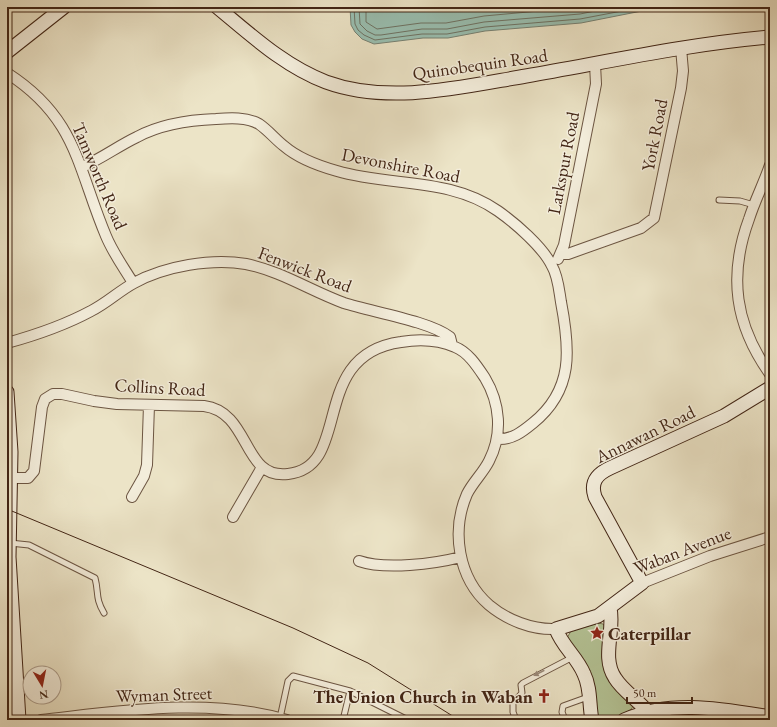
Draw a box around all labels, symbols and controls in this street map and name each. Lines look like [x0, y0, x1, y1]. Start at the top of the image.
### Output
street label: Quinobequin Road [411, 43, 550, 85]
street label: York Road [636, 96, 672, 173]
street label: Larkspur Road [542, 109, 584, 216]
street label: Tamworth Road [67, 119, 133, 234]
street label: Devonshire Road [340, 142, 463, 188]
street label: Fenwick Road [255, 241, 356, 298]
street label: Collins Road [114, 373, 207, 401]
street label: Annawan Road [590, 400, 700, 469]
street label: Waban Avenue [630, 521, 734, 579]
place label: Caterpillar [608, 622, 692, 645]
place icon: Caterpillar [589, 625, 605, 641]
north arrow [22, 665, 62, 705]
one-way arrow [533, 670, 545, 676]
scale bar [627, 679, 692, 705]
street label: Wyman Street [115, 681, 213, 707]
place label: The Union Church in Waban [313, 685, 533, 708]
text: 50 m [633, 685, 657, 701]
text: N [38, 687, 49, 703]
church icon: The Union Church in Waban [536, 688, 552, 704]

